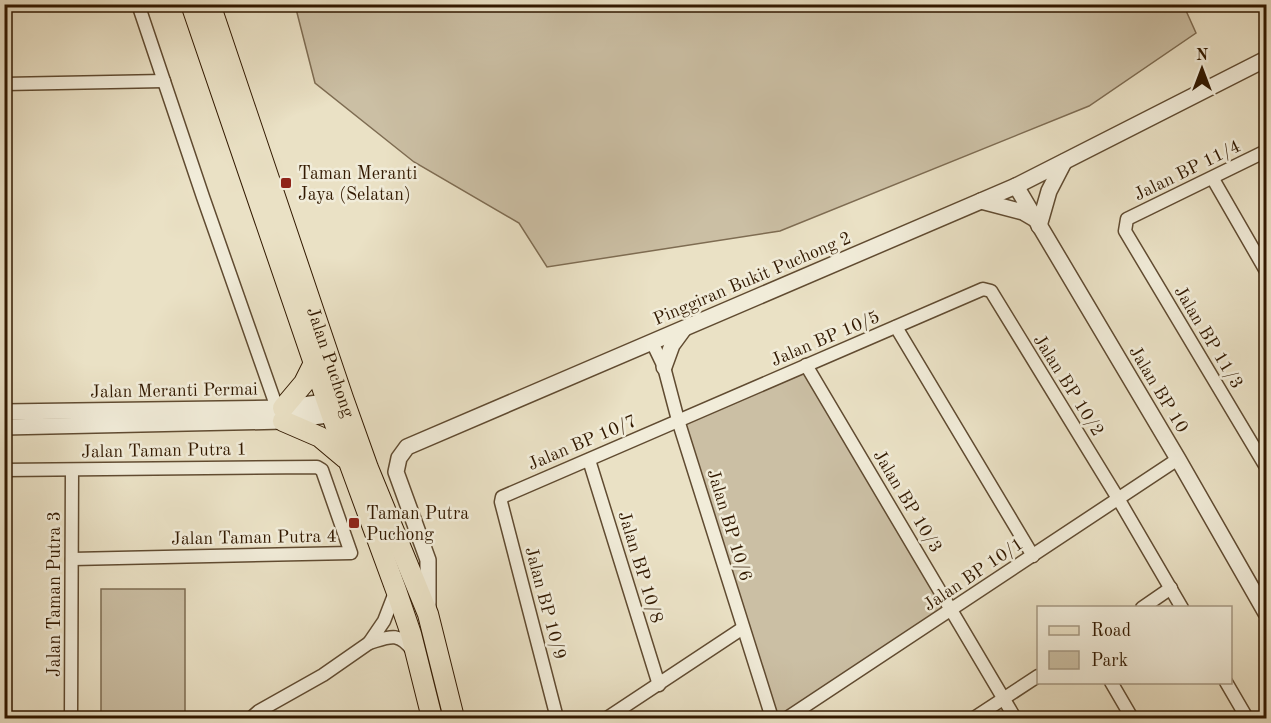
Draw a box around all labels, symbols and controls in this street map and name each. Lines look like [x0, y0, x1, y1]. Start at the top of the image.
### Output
north arrow [1172, 39, 1232, 99]
text: N [1196, 48, 1209, 64]
street label: Jalan BP 11/4 [1131, 137, 1244, 204]
place label: Taman Meranti Jaya (Selatan) [298, 165, 417, 204]
marker: Taman Meranti Jaya (Selatan) [279, 176, 293, 190]
street label: Pinggiran Bukit Puchong 2 [651, 229, 854, 329]
street label: Jalan BP 11/3 [1170, 283, 1246, 392]
street label: Jalan Puchong [303, 305, 357, 420]
street label: Jalan BP 10/5 [768, 308, 882, 370]
street label: Jalan BP 10/2 [1030, 331, 1107, 440]
street label: Jalan BP 10 [1125, 343, 1191, 436]
street label: Jalan Meranti Permai [90, 381, 258, 401]
street label: Jalan BP 10/7 [525, 412, 639, 474]
street label: Jalan Taman Putra 1 [81, 441, 247, 461]
street label: Jalan BP 10/3 [869, 447, 945, 556]
street label: Jalan BP 10/6 [703, 467, 755, 584]
place label: Taman Putra Puchong [366, 505, 469, 544]
street label: Jalan BP 10/8 [614, 509, 666, 626]
street label: Jalan Taman Putra 3 [46, 511, 64, 677]
marker: Taman Putra Puchong [347, 516, 361, 530]
street label: Jalan Taman Putra 4 [171, 528, 337, 548]
street label: Jalan BP 10/1 [920, 535, 1027, 615]
street label: Jalan BP 10/9 [521, 545, 569, 662]
legend [1037, 606, 1232, 684]
text: Road [1091, 622, 1131, 640]
text: Park [1091, 652, 1128, 670]

